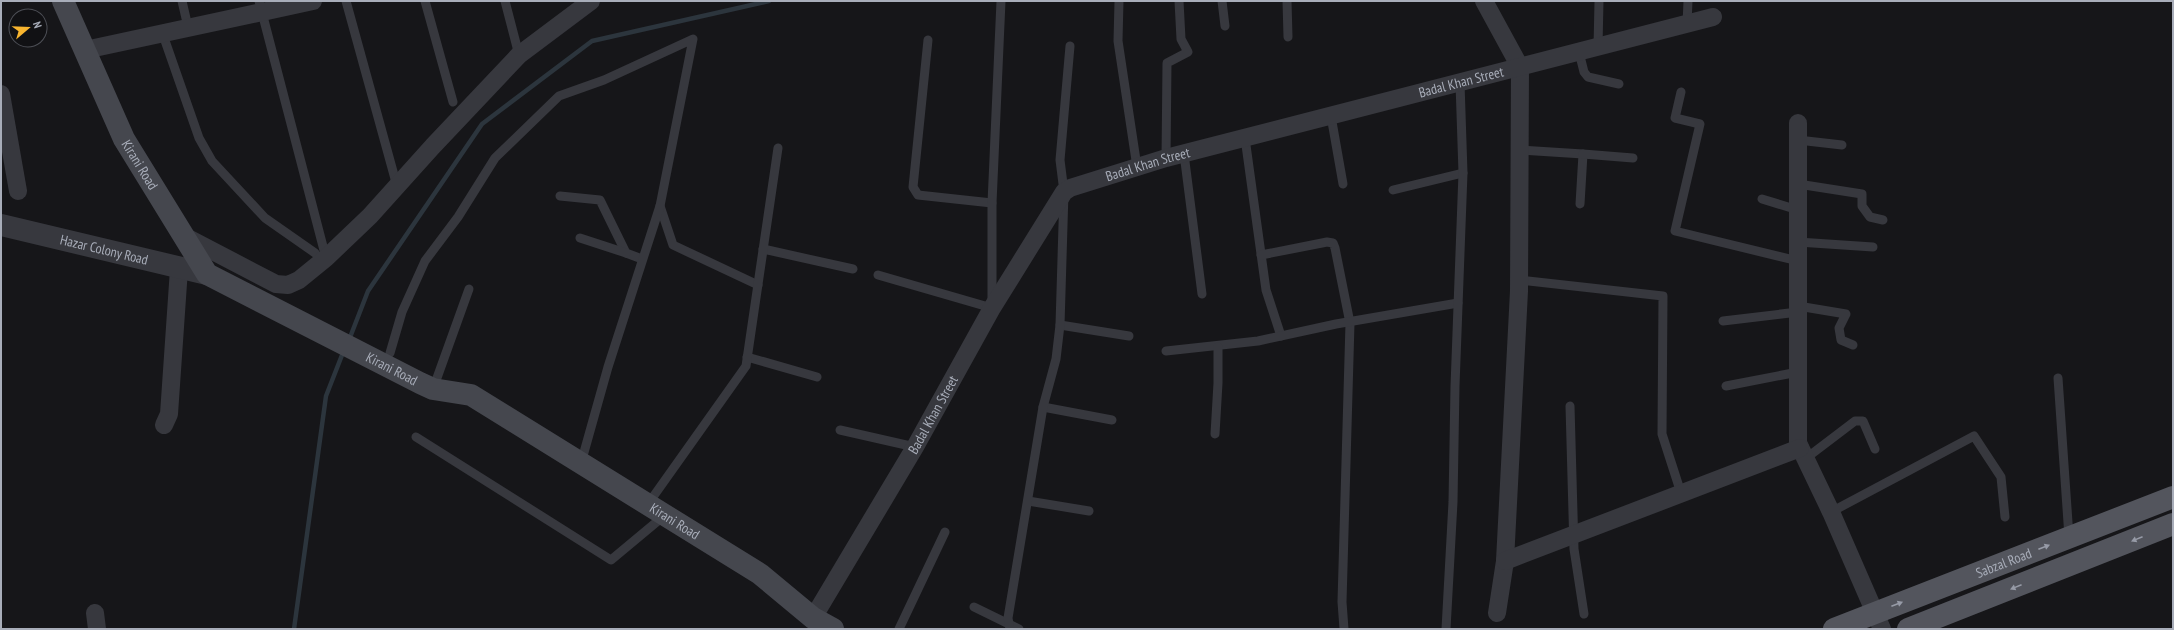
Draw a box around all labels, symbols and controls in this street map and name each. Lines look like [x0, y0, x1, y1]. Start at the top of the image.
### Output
north arrow [8, 8, 48, 48]
text: N [30, 20, 45, 30]
street label: Badal Khan Street [1417, 62, 1506, 102]
street label: Kirani Road [118, 136, 162, 193]
street label: Badal Khan Street [1103, 143, 1192, 185]
street label: Hazar Colony Road [58, 230, 150, 269]
street label: Kirani Road [363, 348, 421, 389]
street label: Badal Khan Street [904, 372, 962, 457]
street label: Kirani Road [646, 499, 703, 543]
one-way arrow [2130, 536, 2142, 542]
one-way arrow [2038, 543, 2050, 549]
street label: Sabzal Road [1973, 544, 2034, 582]
one-way arrow [2009, 584, 2021, 590]
one-way arrow [1891, 601, 1903, 607]

